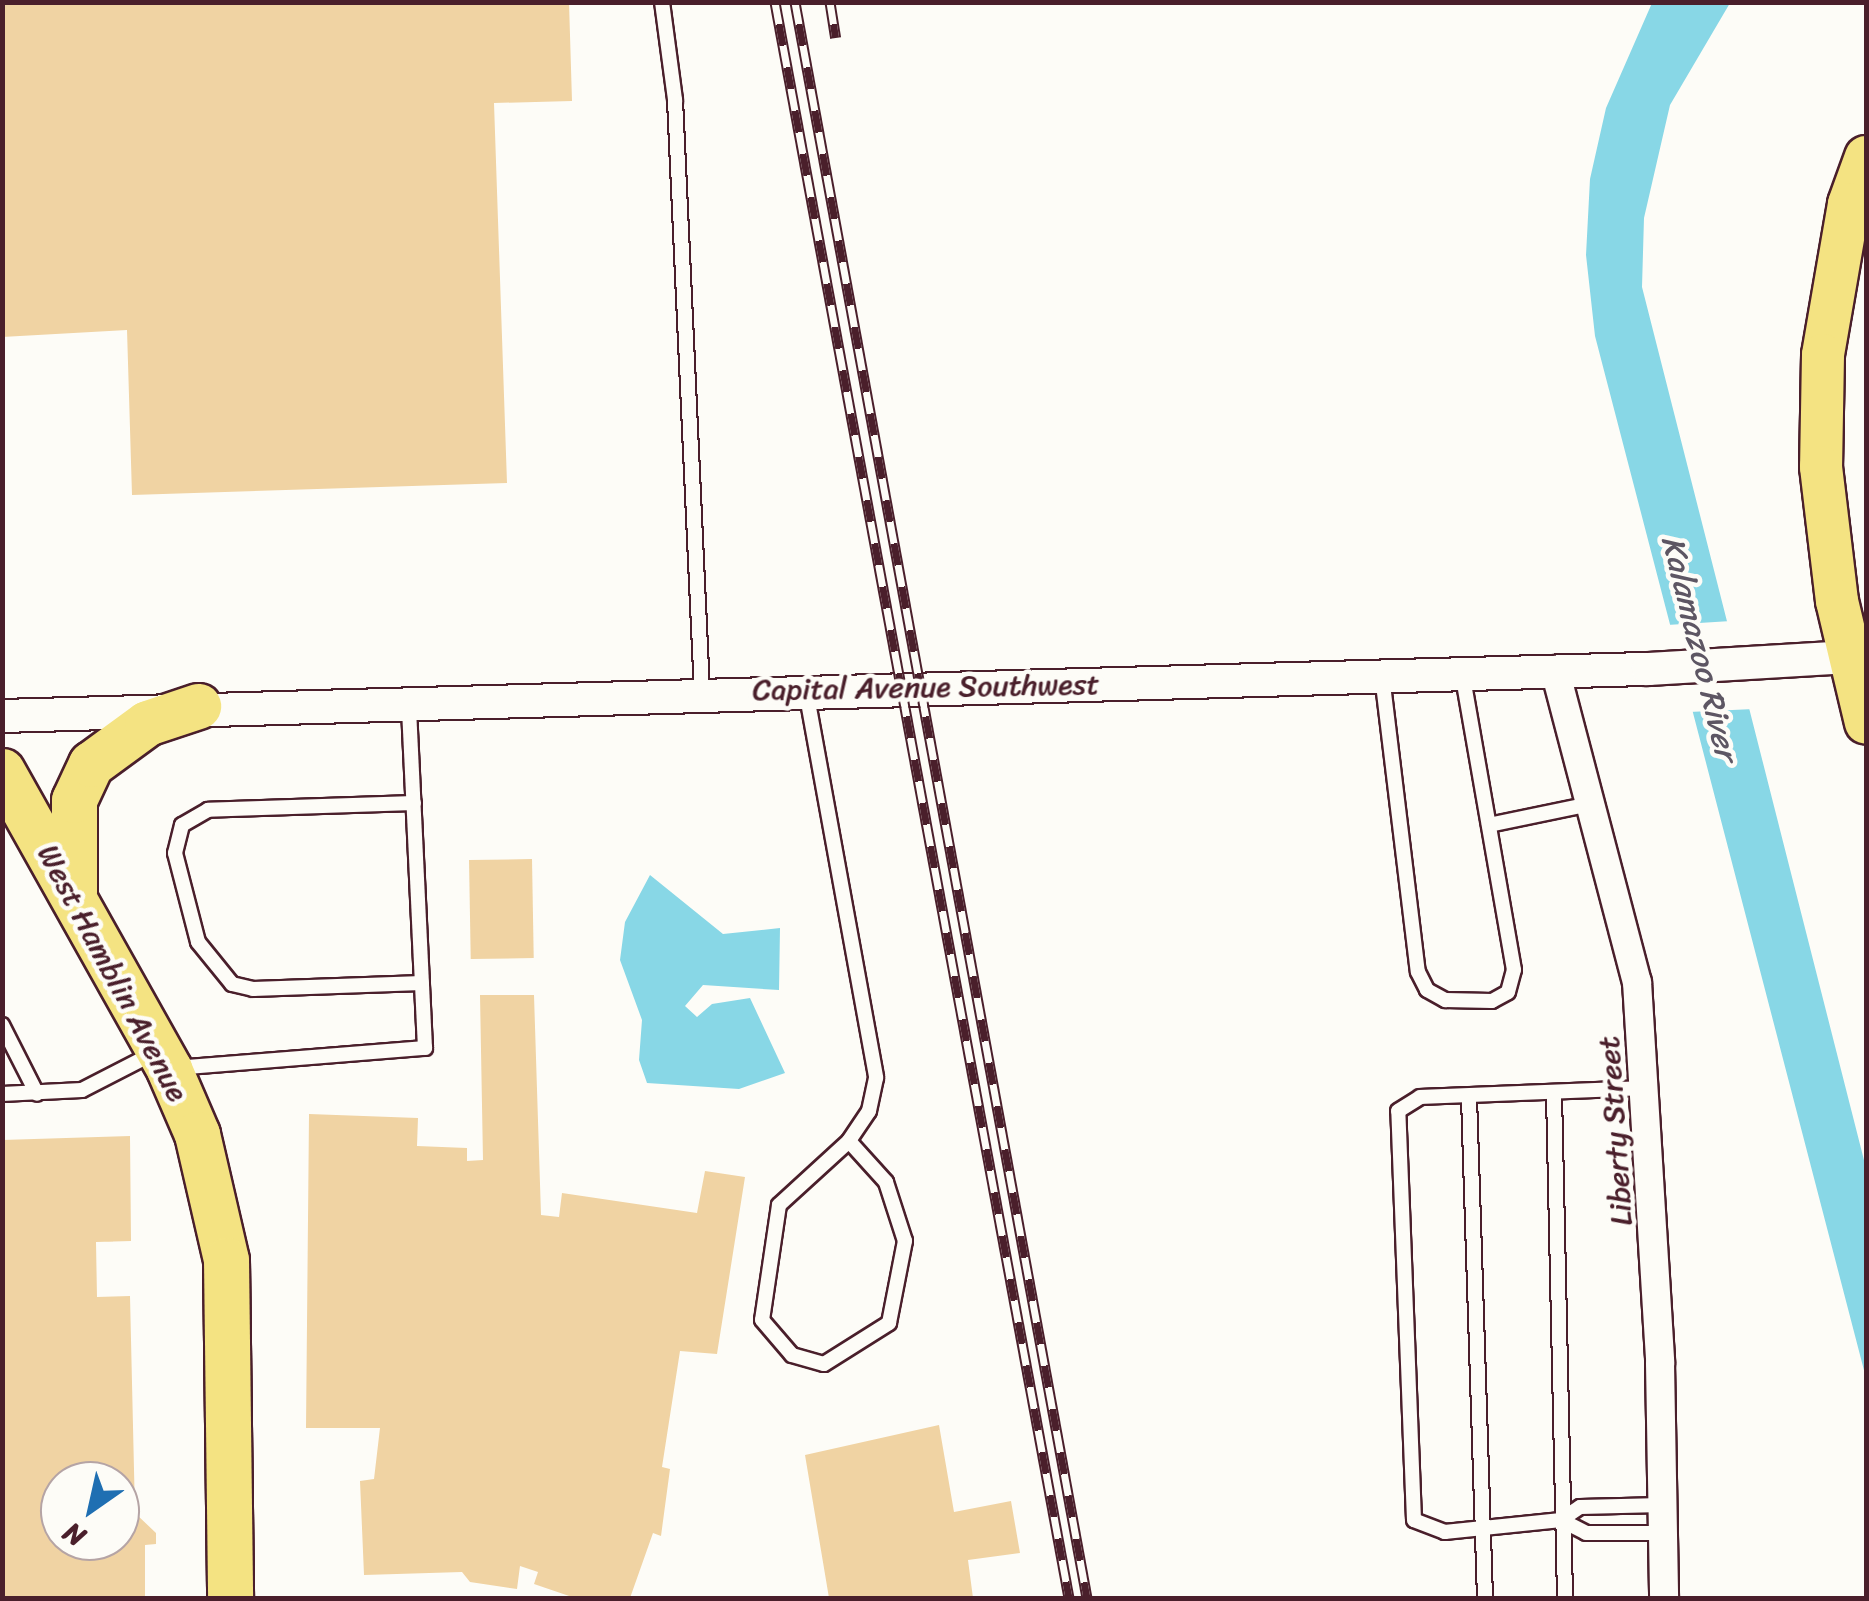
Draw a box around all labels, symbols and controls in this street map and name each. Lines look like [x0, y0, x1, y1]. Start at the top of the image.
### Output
water label: Kalamazoo River [1653, 532, 1745, 764]
street label: Capital Avenue Southwest [752, 666, 1100, 708]
street label: West Hamblin Avenue [30, 839, 196, 1107]
street label: Liberty Street [1590, 1035, 1640, 1227]
north arrow [40, 1461, 140, 1561]
text: N [52, 1509, 96, 1560]

